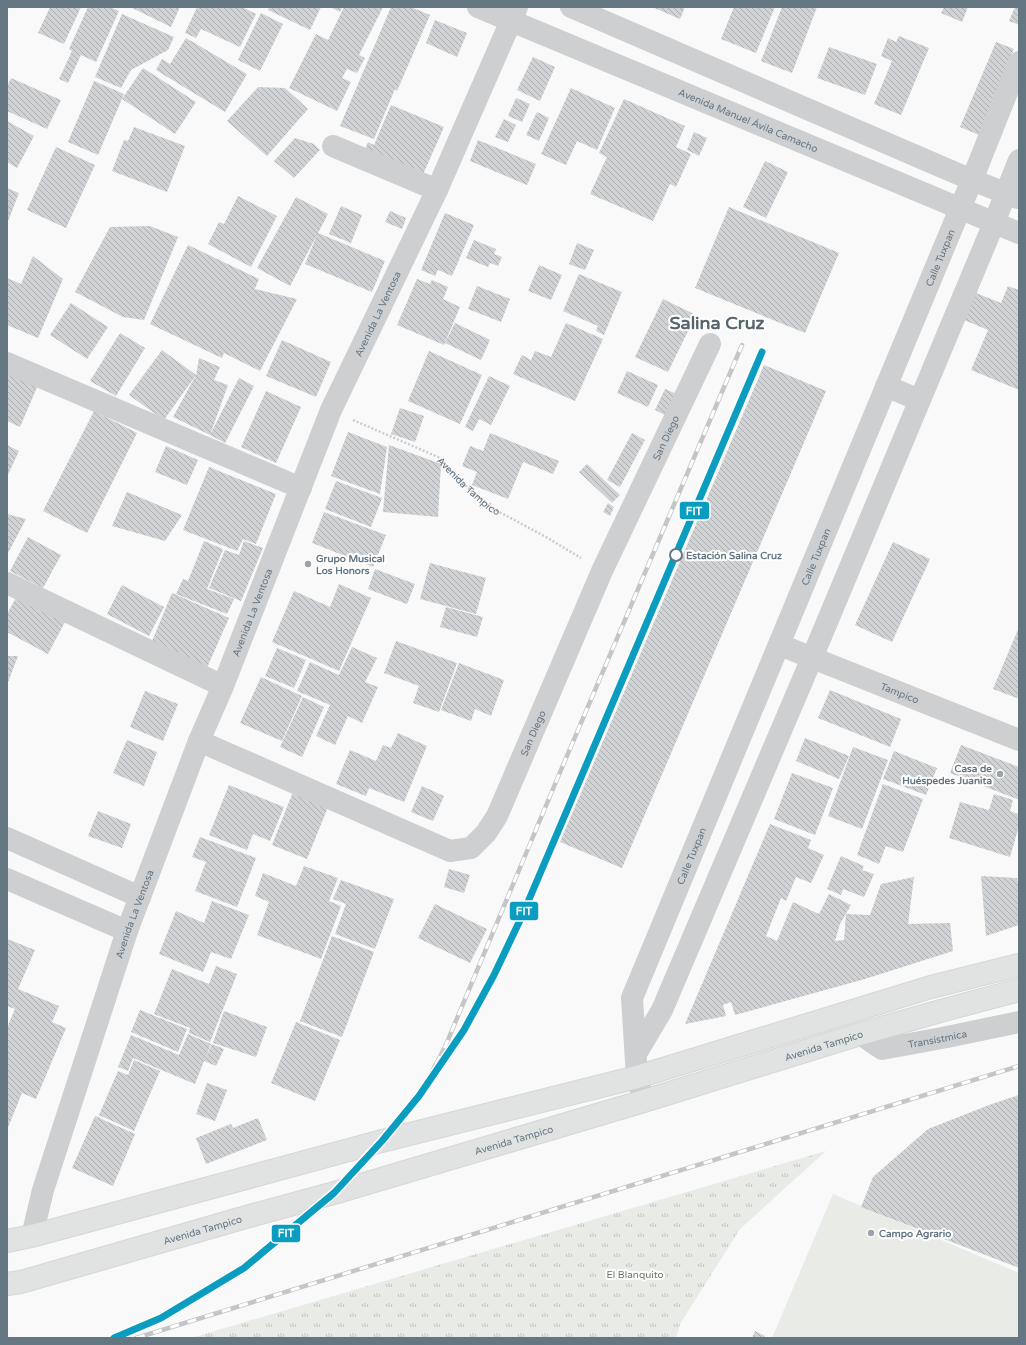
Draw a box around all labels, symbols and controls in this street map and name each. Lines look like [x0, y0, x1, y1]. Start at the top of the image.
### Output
street label: Avenida Manuel Ávila Camacho [676, 86, 819, 155]
street label: Calle Tuxpan [923, 228, 958, 288]
street label: Avenida La Ventosa [353, 269, 404, 359]
district label: Salina Cruz [669, 312, 765, 334]
street label: San Diego [651, 414, 682, 463]
street label: Avenida Tampico [434, 455, 502, 518]
line badge: FIT [679, 501, 710, 520]
text: FIT [686, 505, 703, 518]
street label: Calle Tuxpan [799, 527, 834, 588]
marker: Estación Salina Cruz [669, 548, 683, 562]
place label: Estación Salina Cruz [686, 550, 782, 562]
place label: Grupo Musical Los Honors [316, 553, 385, 577]
marker: Grupo Musical Los Honors [303, 559, 313, 569]
street label: Avenida La Ventosa [230, 567, 275, 658]
street label: Tampico [879, 681, 920, 707]
street label: San Diego [518, 709, 549, 758]
place label: Casa de Huéspedes Juanita [902, 763, 992, 787]
marker: Casa de Huéspedes Juanita [995, 769, 1005, 779]
street label: Calle Tuxpan [675, 826, 709, 887]
street label: Avenida La Ventosa [114, 868, 157, 960]
line badge: FIT [509, 901, 539, 921]
text: FIT [516, 905, 533, 918]
street label: Avenida Tampico [783, 1028, 865, 1064]
street label: Transístmica [907, 1028, 968, 1051]
street label: Avenida Tampico [473, 1123, 555, 1158]
street label: Avenida Tampico [162, 1213, 244, 1248]
line badge: FIT [271, 1224, 301, 1243]
text: FIT [278, 1227, 295, 1240]
marker: Campo Agrario [866, 1228, 876, 1238]
place label: Campo Agrario [879, 1228, 951, 1240]
park label: El Blanquito [606, 1269, 664, 1281]

